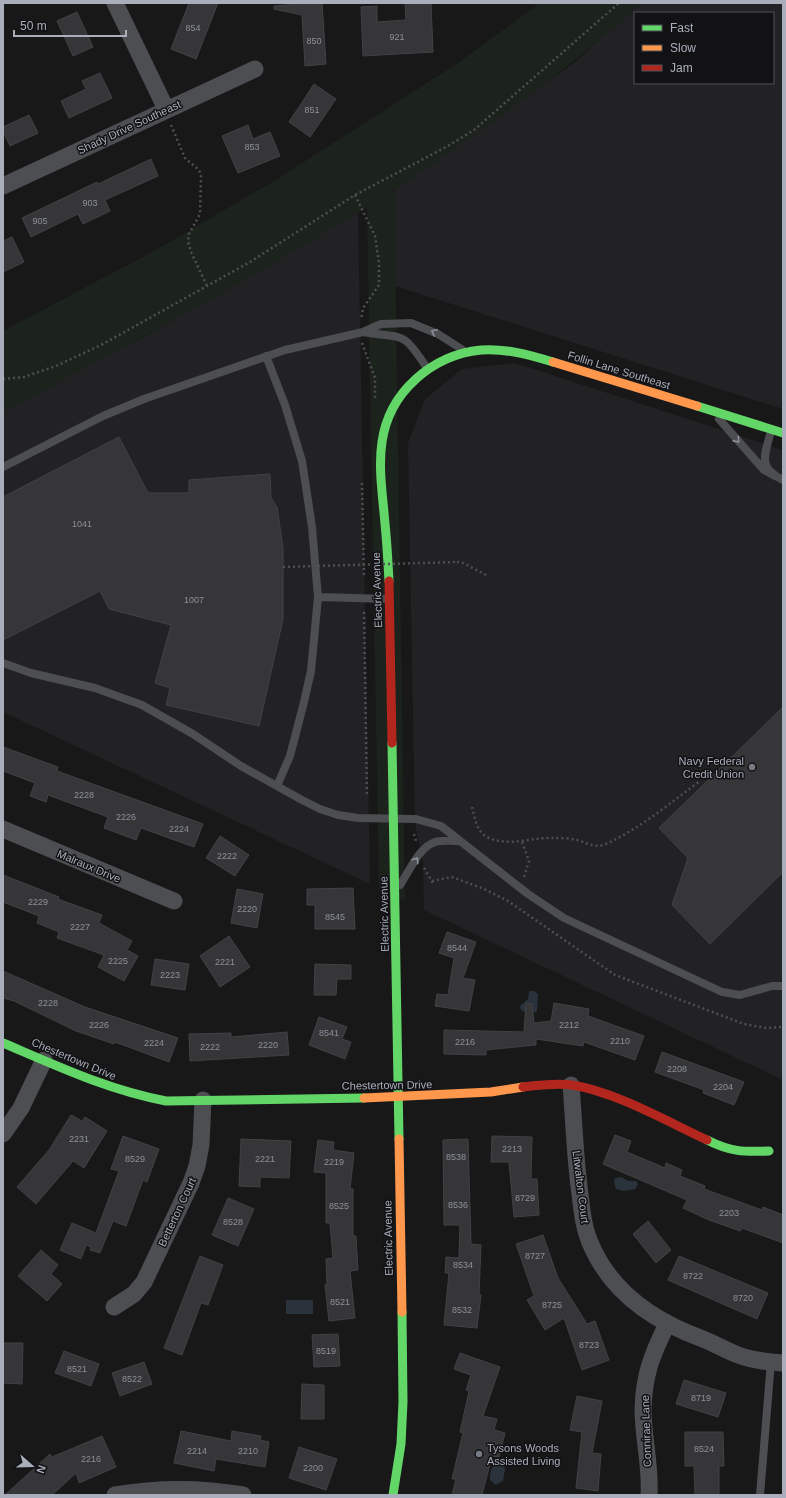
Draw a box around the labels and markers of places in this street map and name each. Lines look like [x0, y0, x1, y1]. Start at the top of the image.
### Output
place label: Navy Federal Credit Union [679, 755, 744, 780]
marker: Navy Federal Credit Union [747, 762, 757, 772]
place label: Tysons Woods Assisted Living [487, 1442, 560, 1467]
marker: Tysons Woods Assisted Living [474, 1449, 484, 1459]

